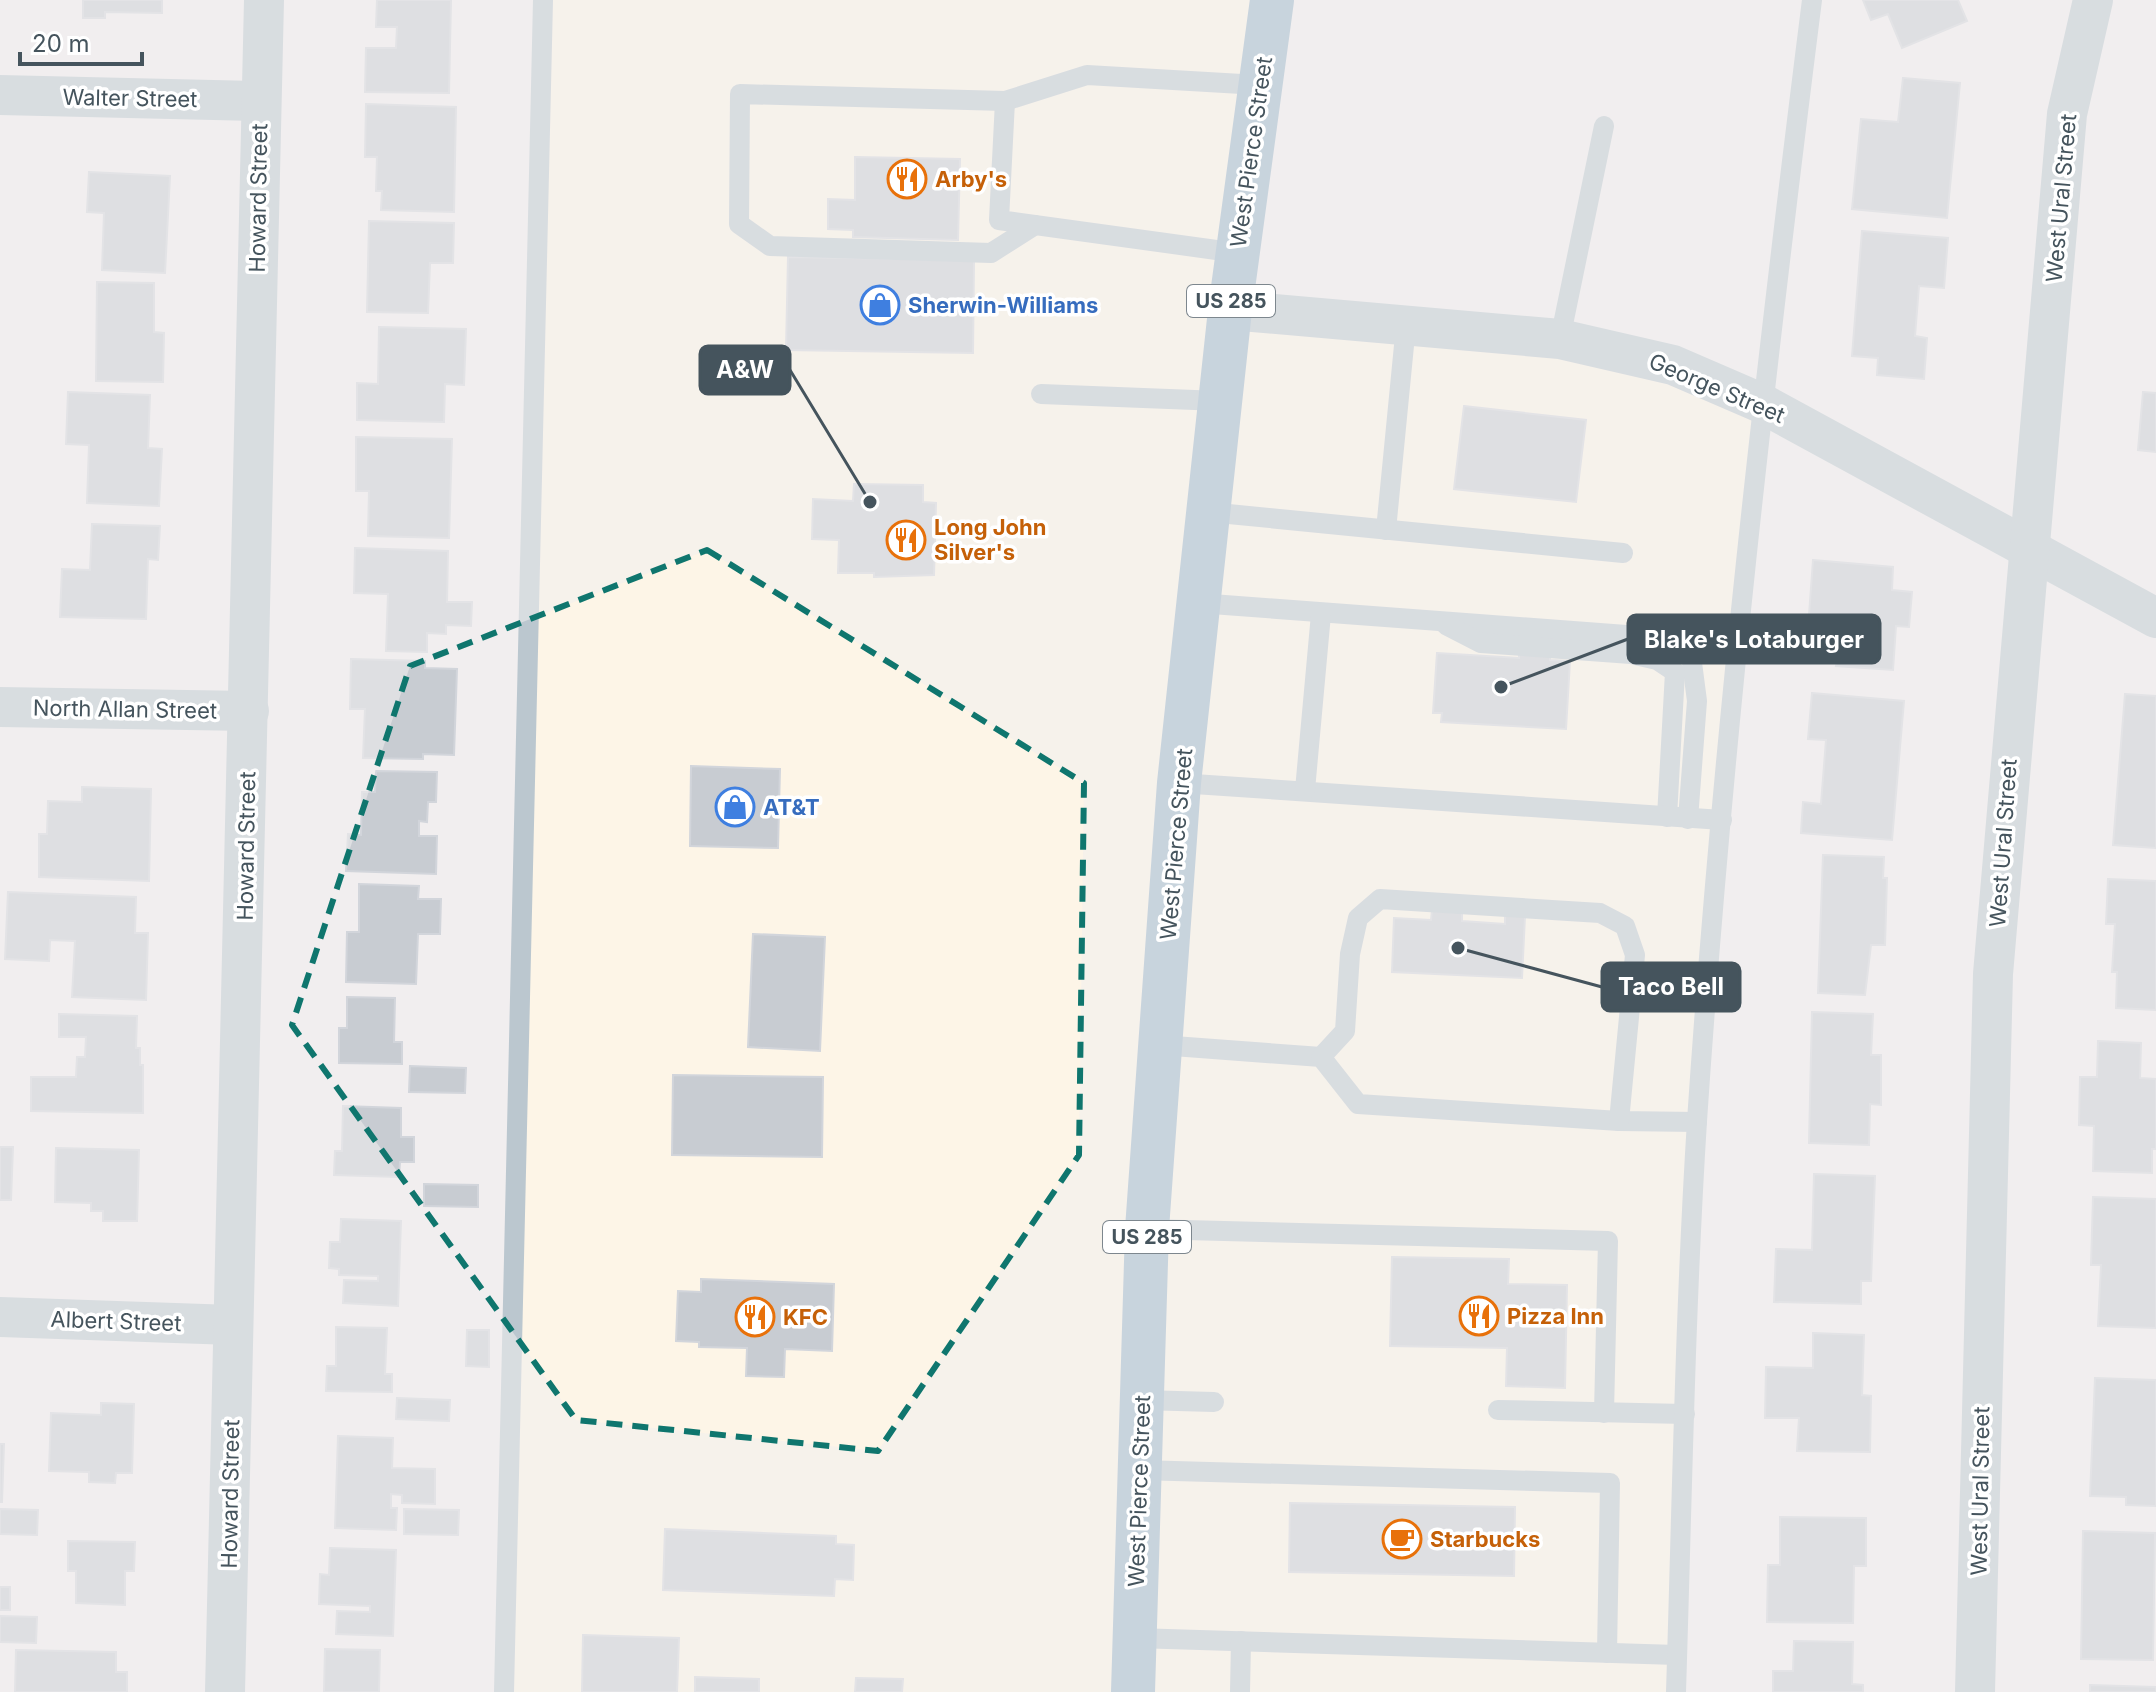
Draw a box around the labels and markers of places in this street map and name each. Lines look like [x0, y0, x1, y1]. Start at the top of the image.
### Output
restaurant icon: Arby's [886, 158, 928, 200]
place label: Arby's [935, 166, 1007, 192]
shop icon: Sherwin-Williams [859, 284, 901, 326]
place label: Sherwin-Williams [908, 292, 1098, 318]
callout: A&W [700, 346, 790, 394]
place label: Long John Silver's [934, 514, 1046, 565]
restaurant icon: Long John Silver's [885, 519, 927, 561]
callout: Blake's Lotaburger [1628, 615, 1880, 663]
shop icon: AT&T [714, 786, 756, 828]
place label: AT&T [763, 794, 820, 820]
callout: Taco Bell [1602, 963, 1740, 1011]
restaurant icon: Pizza Inn [1458, 1295, 1500, 1337]
restaurant icon: KFC [734, 1296, 776, 1338]
place label: Pizza Inn [1507, 1303, 1604, 1329]
place label: KFC [783, 1304, 828, 1330]
cafe icon: Starbucks [1381, 1518, 1423, 1560]
place label: Starbucks [1430, 1526, 1540, 1552]

